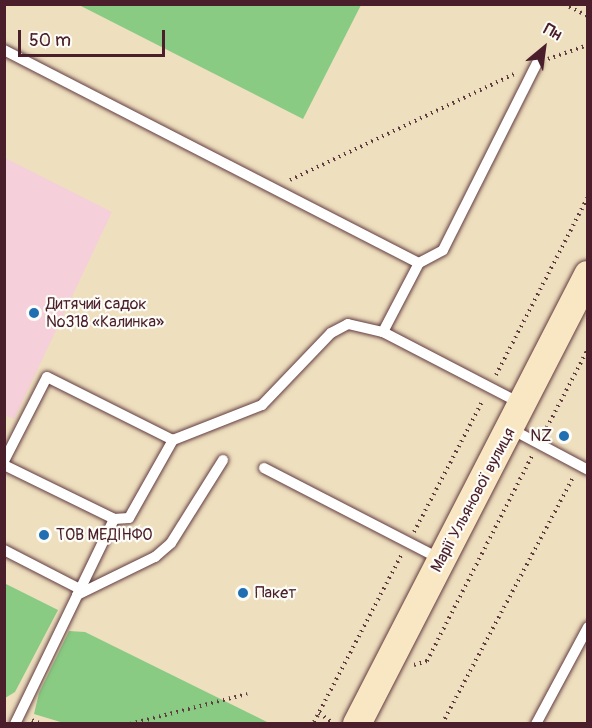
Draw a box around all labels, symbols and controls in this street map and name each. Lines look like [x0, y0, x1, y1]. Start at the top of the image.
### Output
scale bar [21, 18, 168, 56]
north arrow [514, 18, 574, 78]
text: Пн [540, 19, 565, 45]
text: 50 m [29, 29, 71, 52]
place label: Дитячий садок №318 «Калинка» [46, 294, 164, 332]
marker: Дитячий садок №318 «Калинка» [27, 306, 41, 320]
street label: Марії Ульянової вулиця [427, 424, 519, 576]
place label: NZ [530, 426, 552, 446]
marker: NZ [557, 429, 571, 443]
place label: ТОВ МЕДІНФО [56, 525, 153, 545]
marker: ТОВ МЕДІНФО [37, 528, 51, 542]
place label: Пакет [255, 583, 296, 603]
marker: Пакет [236, 586, 250, 600]

